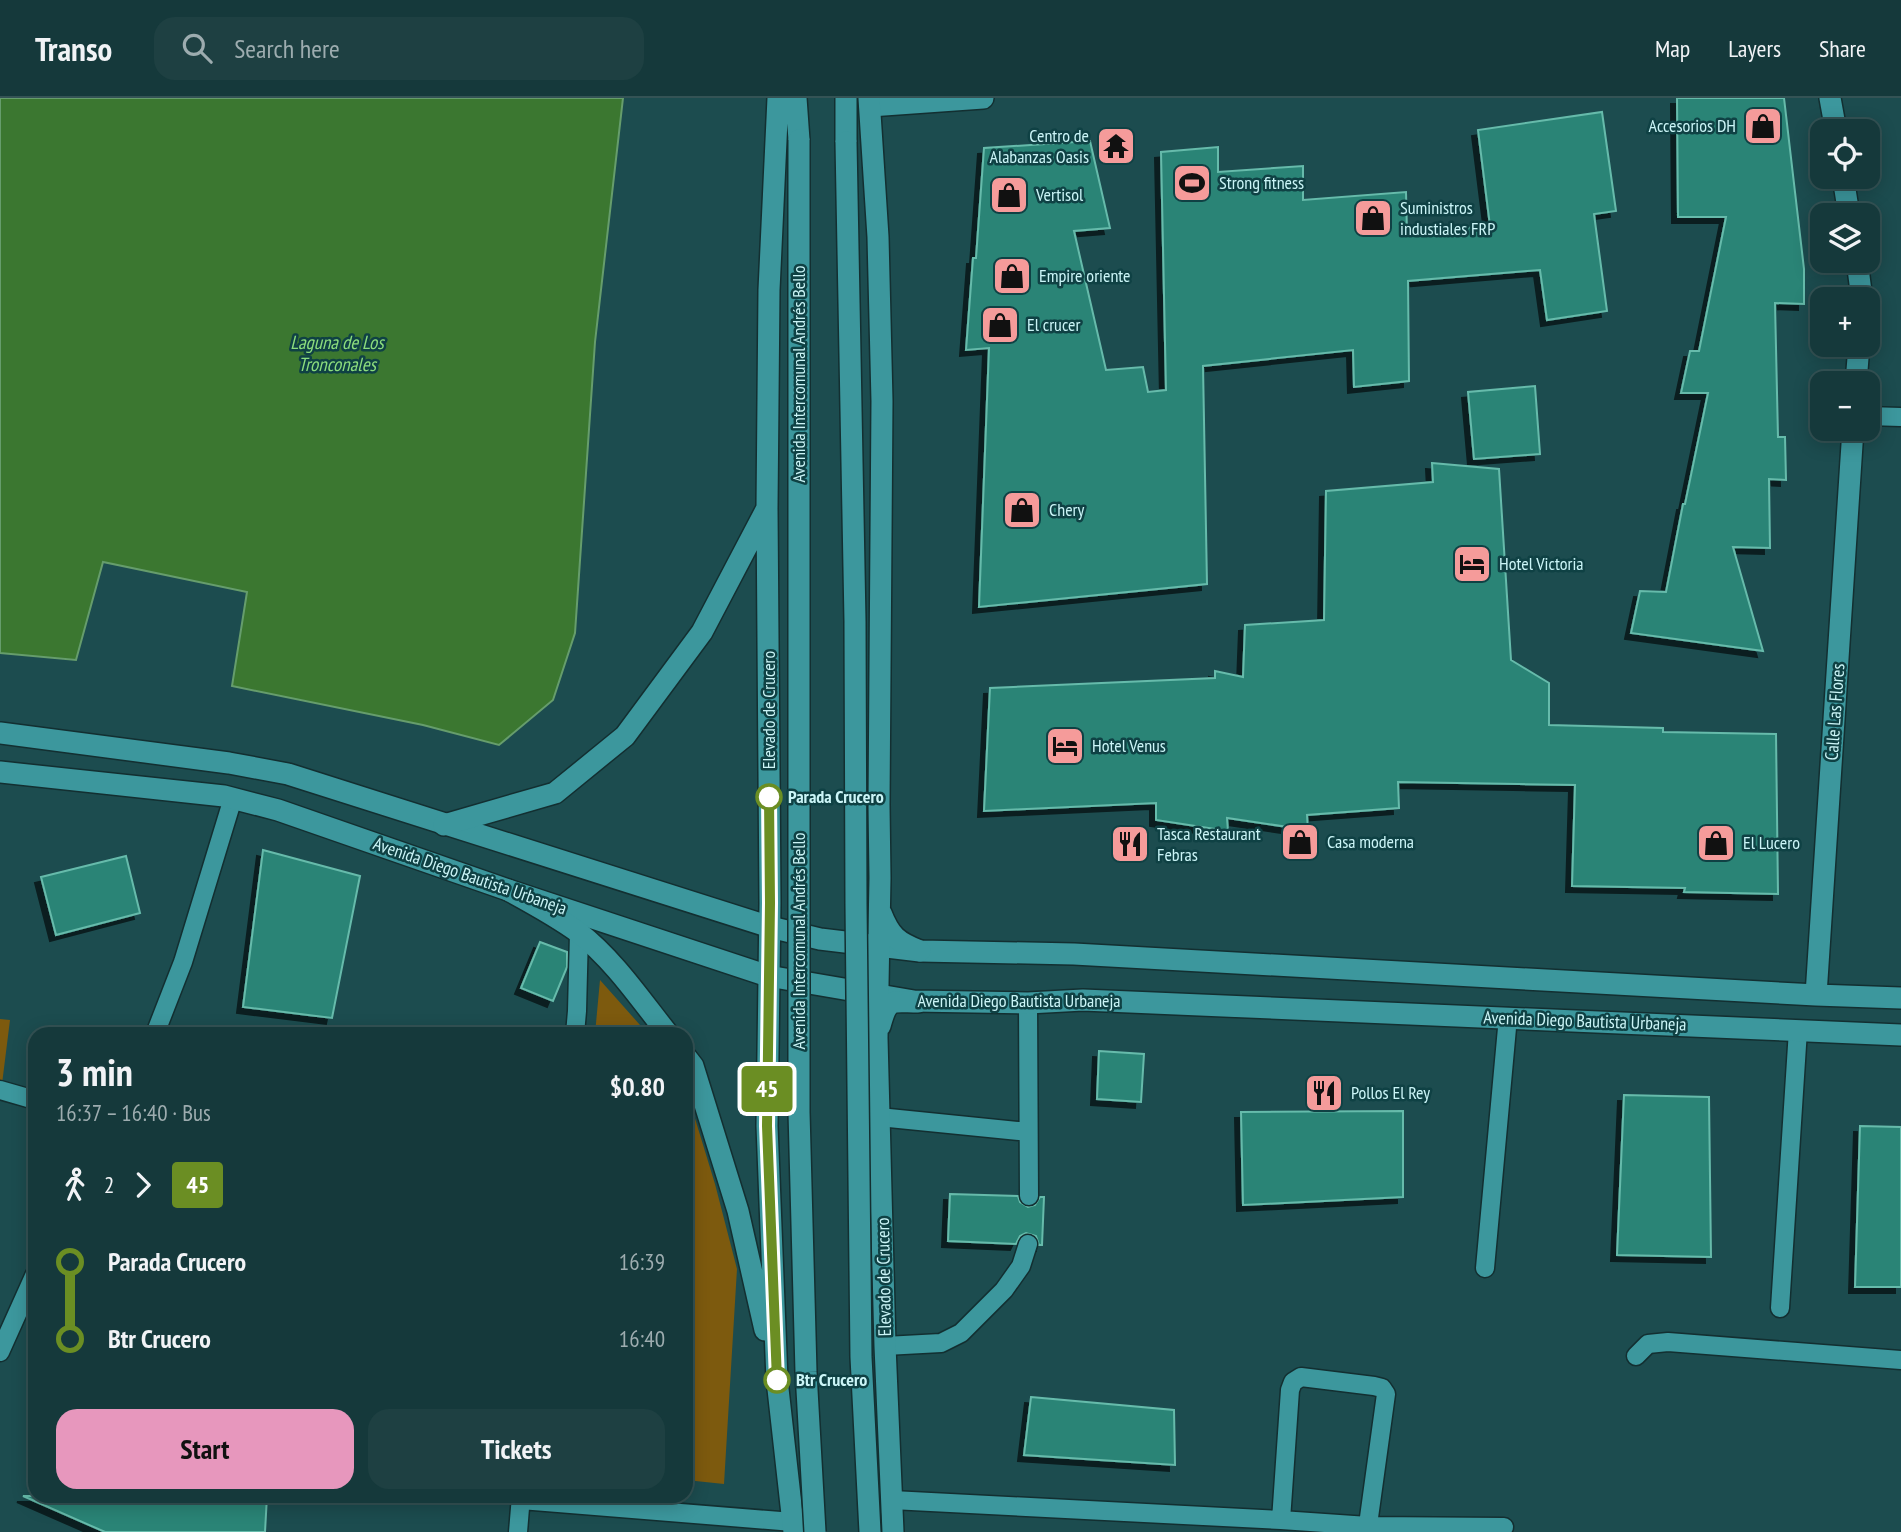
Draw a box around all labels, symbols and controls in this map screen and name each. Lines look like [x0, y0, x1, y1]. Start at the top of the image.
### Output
search box [154, 17, 644, 80]
text: Transo [35, 27, 112, 70]
icon: search [178, 29, 216, 67]
text: Search here [234, 32, 340, 65]
text: Map [1655, 33, 1690, 64]
text: Layers [1728, 33, 1781, 64]
text: Share [1819, 33, 1866, 64]
shop icon: Accesorios DH [1742, 105, 1784, 147]
place label: Accesorios DH [1649, 114, 1736, 137]
map controls [1810, 119, 1880, 441]
button: locate [1810, 119, 1880, 189]
place label: Centro de Alabanzas Oasis [989, 124, 1089, 168]
temple icon: Centro de Alabanzas Oasis [1095, 125, 1137, 167]
sports icon: Strong fitness [1171, 162, 1213, 204]
place label: Strong fitness [1219, 171, 1304, 194]
shop icon: Vertisol [988, 174, 1030, 216]
place label: Vertisol [1035, 183, 1084, 206]
place label: Suministros industiales FRP [1400, 196, 1495, 240]
shop icon: Suministros industiales FRP [1352, 197, 1394, 239]
button: layers [1810, 203, 1880, 273]
shop icon: Empire oriente [991, 255, 1033, 297]
place label: Empire oriente [1039, 264, 1131, 287]
street label: Avenida Intercomunal Andrés Bello [787, 265, 810, 482]
button: + [1810, 287, 1880, 357]
shop icon: El crucer [979, 304, 1021, 346]
place label: El crucer [1027, 313, 1080, 336]
water label: Laguna de Los Tronconales [290, 330, 385, 376]
button: − [1810, 371, 1880, 441]
shop icon: Chery [1001, 489, 1043, 531]
place label: Chery [1049, 498, 1085, 521]
hotel icon: Hotel Victoria [1451, 543, 1493, 585]
place label: Hotel Victoria [1499, 552, 1584, 575]
street label: Elevado de Crucero [757, 650, 780, 769]
street label: Calle Las Flores [1820, 663, 1849, 761]
hotel icon: Hotel Venus [1044, 725, 1086, 767]
place label: Hotel Venus [1092, 734, 1166, 757]
marker: Parada Crucero [756, 784, 782, 810]
place label: Parada Crucero [788, 785, 884, 808]
shop icon: Casa moderna [1279, 821, 1321, 863]
place label: Tasca Restaurant Febras [1157, 822, 1261, 866]
shop icon: El Lucero [1695, 822, 1737, 864]
restaurant icon: Tasca Restaurant Febras [1109, 823, 1151, 865]
place label: Casa moderna [1327, 830, 1414, 853]
place label: El Lucero [1743, 831, 1800, 854]
street label: Avenida Diego Bautista Urbaneja [370, 832, 570, 919]
street label: Avenida Intercomunal Andrés Bello [787, 832, 810, 1049]
street label: Avenida Diego Bautista Urbaneja [917, 989, 1121, 1012]
street label: Avenida Diego Bautista Urbaneja [1483, 1005, 1687, 1036]
text: 3 min [56, 1047, 133, 1096]
line badge: 45 [736, 1066, 798, 1112]
text: $0.80 [610, 1070, 665, 1103]
restaurant icon: Pollos El Rey [1303, 1072, 1345, 1114]
text: 45 [756, 1073, 778, 1104]
place label: Pollos El Rey [1351, 1081, 1430, 1104]
text: 16:37 – 16:40 · Bus [56, 1098, 211, 1127]
icon: walk [56, 1166, 94, 1204]
icon: forward [124, 1166, 162, 1204]
text: 45 [186, 1169, 209, 1200]
text: 2 [104, 1170, 114, 1199]
street label: Elevado de Crucero [871, 1217, 896, 1337]
text: Parada Crucero [108, 1245, 246, 1278]
text: 16:39 [619, 1247, 665, 1276]
text: Btr Crucero [108, 1322, 211, 1355]
text: 16:40 [619, 1324, 665, 1353]
marker: Btr Crucero [764, 1367, 790, 1393]
place label: Btr Crucero [796, 1368, 867, 1391]
button: Start [56, 1409, 354, 1489]
button: Tickets [368, 1409, 665, 1489]

